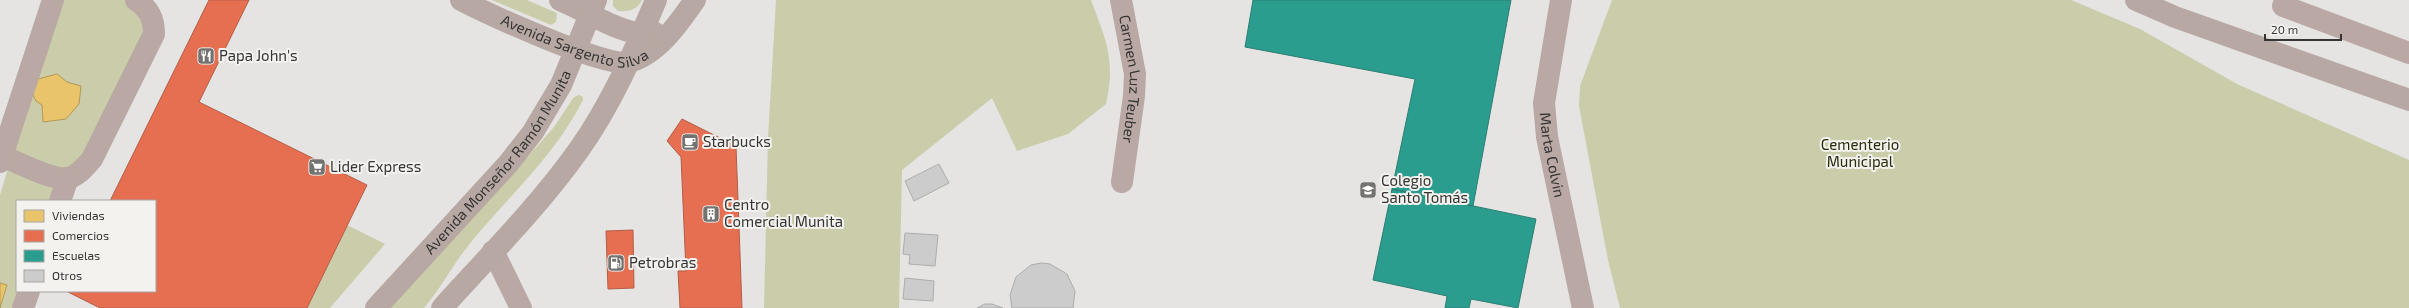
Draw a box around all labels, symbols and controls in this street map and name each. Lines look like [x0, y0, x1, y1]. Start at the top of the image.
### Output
street label: Avenida Sargento Silva [499, 10, 652, 71]
street label: Carmen Luz Teuber [1116, 13, 1146, 144]
scale bar [2265, 16, 2341, 42]
text: 20 m [2271, 22, 2298, 36]
restaurant icon: Papa John's [196, 46, 216, 66]
place label: Papa John's [219, 46, 298, 64]
street label: Avenida Monseñor Ramón Munita [420, 67, 574, 257]
street label: Marta Colvin [1537, 111, 1569, 199]
cafe icon: Starbucks [680, 132, 700, 152]
place label: Starbucks [703, 132, 771, 150]
park label: Cementerio Municipal [1821, 135, 1899, 170]
supermarket icon: Lider Express [307, 157, 327, 177]
place label: Lider Express [330, 157, 421, 175]
place label: Colegio Santo Tomás [1381, 171, 1468, 206]
school or university icon: Colegio Santo Tomás [1358, 180, 1378, 200]
place label: Centro Comercial Munita [724, 195, 843, 230]
legend [16, 200, 156, 292]
building icon: Centro Comercial Munita [701, 204, 721, 224]
text: Viviendas [52, 208, 105, 222]
text: Comercios [52, 228, 109, 242]
text: Escuelas [52, 248, 100, 262]
fuel station icon: Petrobras [606, 253, 626, 273]
place label: Petrobras [629, 253, 696, 271]
text: Otros [52, 268, 82, 282]

